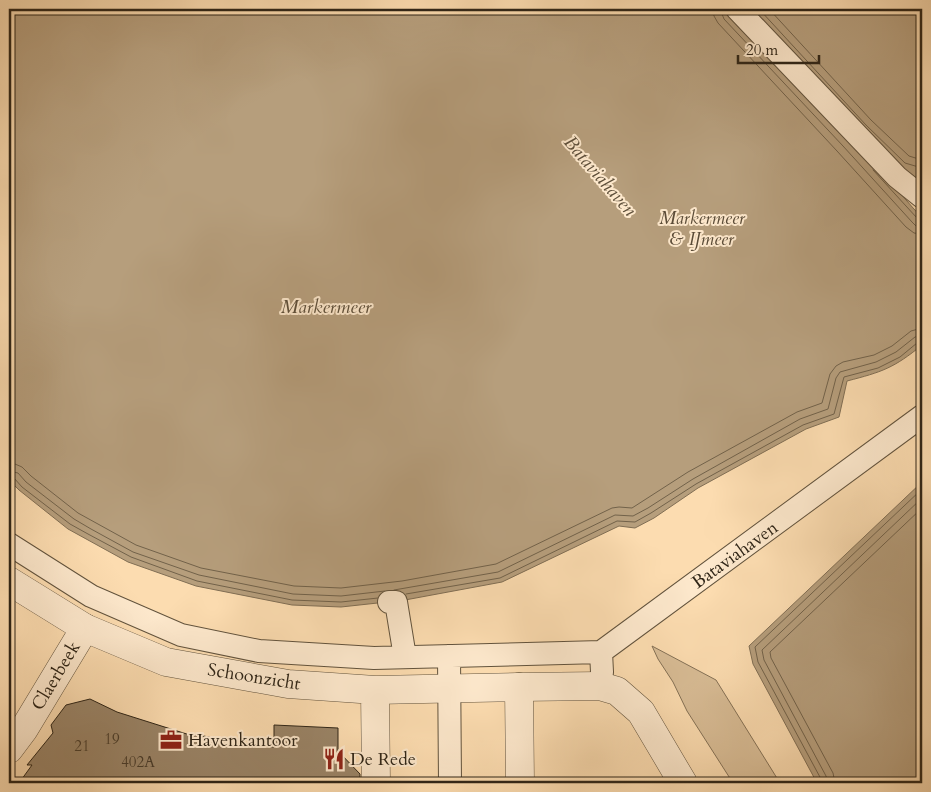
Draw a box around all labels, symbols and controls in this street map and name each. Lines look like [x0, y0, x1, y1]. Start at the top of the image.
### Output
scale bar [738, 32, 820, 64]
text: 20 m [746, 40, 778, 60]
water label: Bataviahaven [558, 130, 643, 222]
park label: Markermeer & IJmeer [659, 206, 746, 252]
water label: Markermeer [281, 294, 372, 320]
street label: Bataviahaven [687, 515, 784, 595]
street label: Claerbeek [26, 636, 87, 715]
street label: Schoonzicht [206, 657, 303, 697]
office icon: Havenkantoor [158, 727, 184, 753]
place label: Havenkantoor [188, 728, 298, 753]
house number: 19 [104, 729, 120, 749]
house number: 21 [74, 736, 90, 756]
restaurant icon: De Rede [321, 746, 347, 772]
place label: De Rede [350, 747, 416, 772]
house number: 402A [121, 752, 155, 772]

